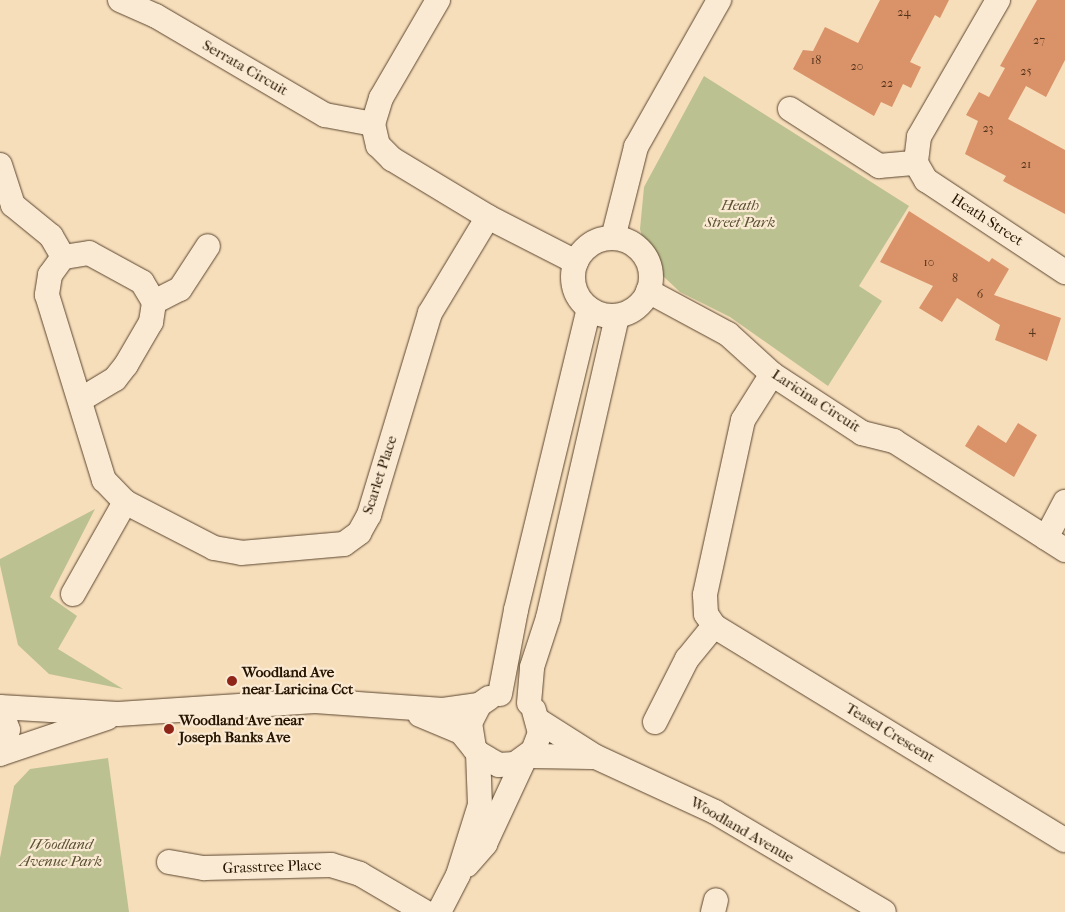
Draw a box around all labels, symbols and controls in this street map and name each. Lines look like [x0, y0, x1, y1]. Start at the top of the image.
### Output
house number: 24 [897, 6, 911, 20]
house number: 27 [1033, 34, 1045, 48]
street label: Serrata Circuit [199, 36, 291, 100]
house number: 18 [811, 54, 821, 68]
house number: 20 [851, 60, 863, 74]
house number: 25 [1020, 65, 1032, 79]
house number: 22 [881, 77, 893, 91]
house number: 23 [982, 122, 994, 136]
house number: 21 [1021, 158, 1031, 172]
street label: Heath Street [947, 190, 1027, 250]
park label: Heath Street Park [705, 196, 775, 231]
house number: 10 [924, 256, 934, 270]
house number: 8 [952, 272, 958, 286]
house number: 6 [977, 288, 983, 302]
house number: 4 [1028, 324, 1036, 338]
street label: Laricina Circuit [768, 366, 864, 436]
street label: Scarlet Place [359, 433, 401, 517]
place label: Woodland Ave near Laricina Cct [242, 663, 353, 698]
marker: Woodland Ave near Laricina Cct [226, 675, 238, 687]
street label: Teasel Crescent [842, 699, 938, 767]
place label: Woodland Ave near Joseph Banks Ave [179, 711, 304, 746]
marker: Woodland Ave near Joseph Banks Ave [163, 723, 175, 735]
street label: Woodland Avenue [687, 793, 797, 867]
park label: Woodland Avenue Park [20, 835, 102, 870]
street label: Grasstree Place [222, 856, 322, 878]

